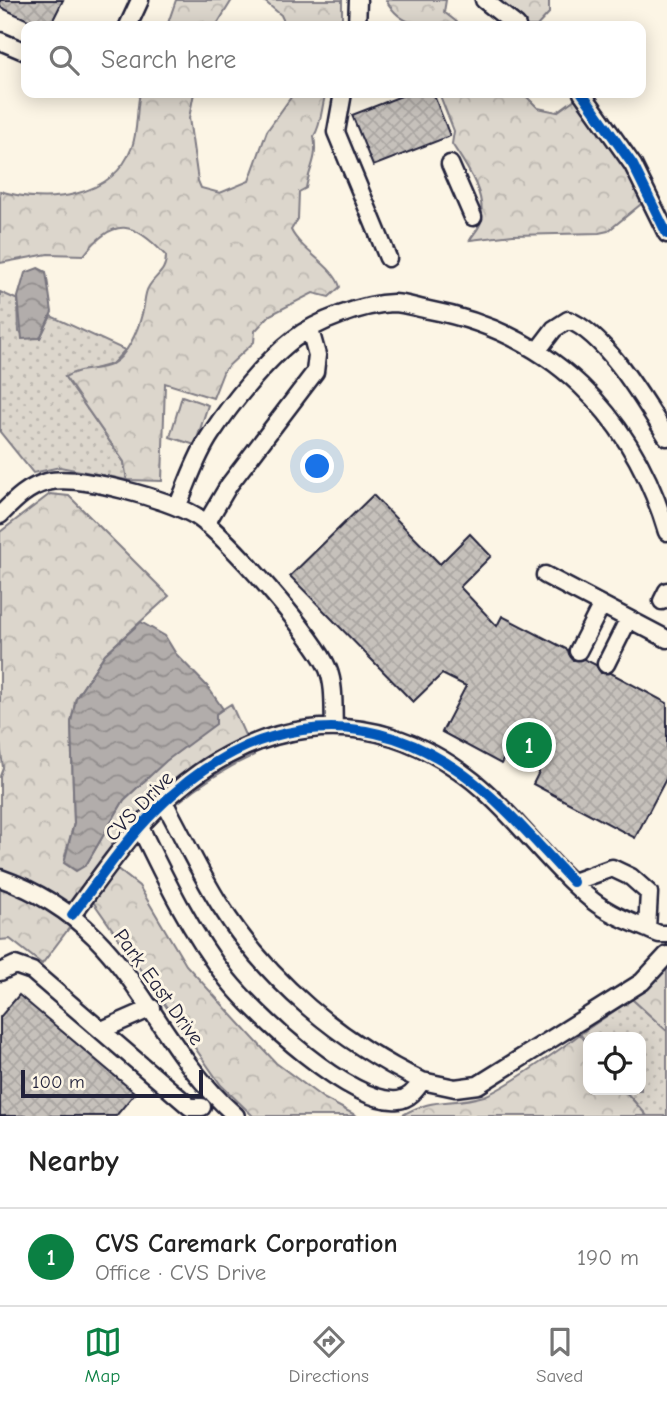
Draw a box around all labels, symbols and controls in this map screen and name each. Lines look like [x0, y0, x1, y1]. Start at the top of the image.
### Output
search box [21, 21, 646, 98]
icon: search [45, 41, 83, 79]
text: Search here [101, 45, 236, 75]
your location [300, 449, 334, 483]
pin: 1 [506, 719, 552, 771]
street label: CVS Drive [100, 766, 178, 846]
street label: Park East Drive [109, 924, 209, 1050]
map controls [583, 1032, 646, 1095]
button: locate [583, 1032, 646, 1095]
scale bar [21, 1067, 203, 1099]
text: 100 m [32, 1071, 85, 1093]
text: Nearby [28, 1144, 119, 1179]
text: CVS Caremark Corporation [95, 1229, 398, 1259]
text: 1 [46, 1244, 56, 1271]
text: 190 m [577, 1244, 639, 1271]
text: Office · CVS Drive [95, 1259, 266, 1286]
tab: Map [84, 1323, 122, 1387]
tab: Directions [289, 1323, 369, 1387]
tab: Saved [536, 1323, 583, 1387]

